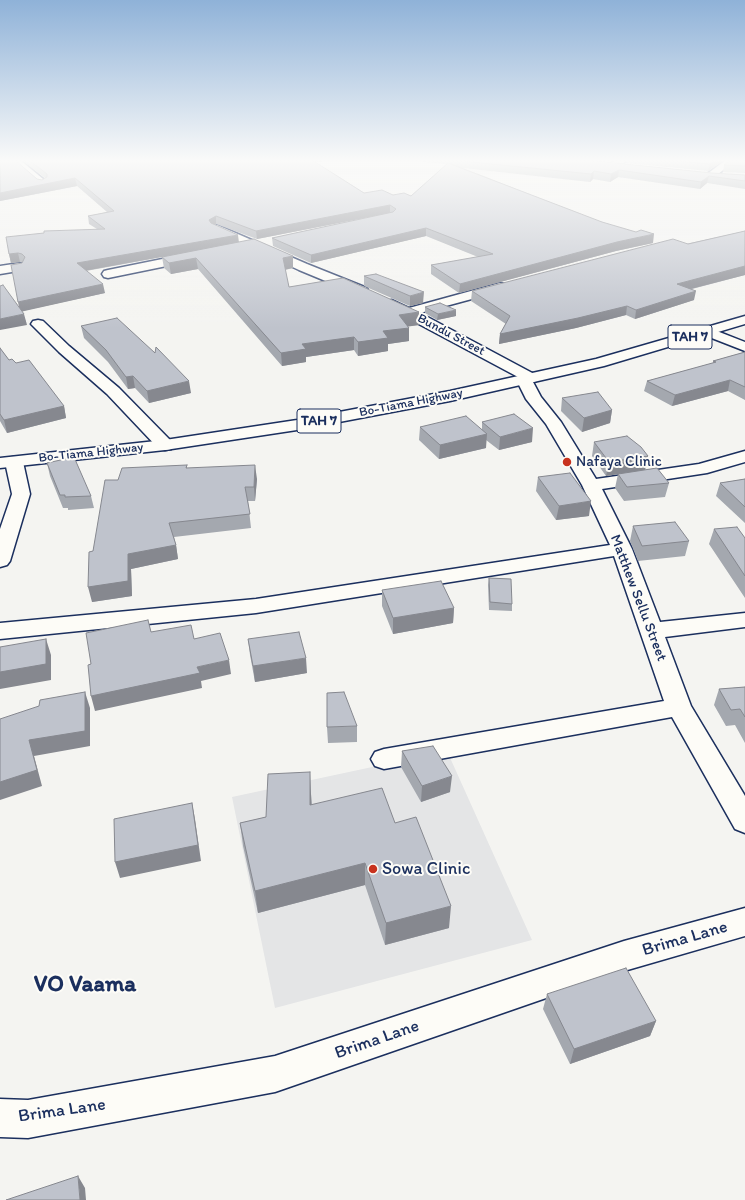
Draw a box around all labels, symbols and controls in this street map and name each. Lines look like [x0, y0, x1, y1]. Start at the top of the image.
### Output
street label: Bundu Street [415, 311, 487, 359]
road number: TAH 7 [668, 325, 712, 349]
street label: Bo-Tiama Highway [358, 385, 464, 421]
road number: TAH 7 [297, 409, 341, 433]
street label: Bo-Tiama Highway [38, 440, 144, 466]
place label: Nafaya Clinic [576, 453, 662, 471]
marker: Nafaya Clinic [561, 456, 573, 468]
street label: Matthew Sellu Street [606, 532, 670, 664]
place label: Sowa Clinic [382, 858, 470, 880]
marker: Sowa Clinic [367, 863, 379, 875]
street label: Brima Lane [640, 916, 730, 962]
district label: VO Vaama [34, 971, 136, 999]
street label: Brima Lane [332, 1015, 422, 1065]
street label: Brima Lane [17, 1094, 107, 1128]

